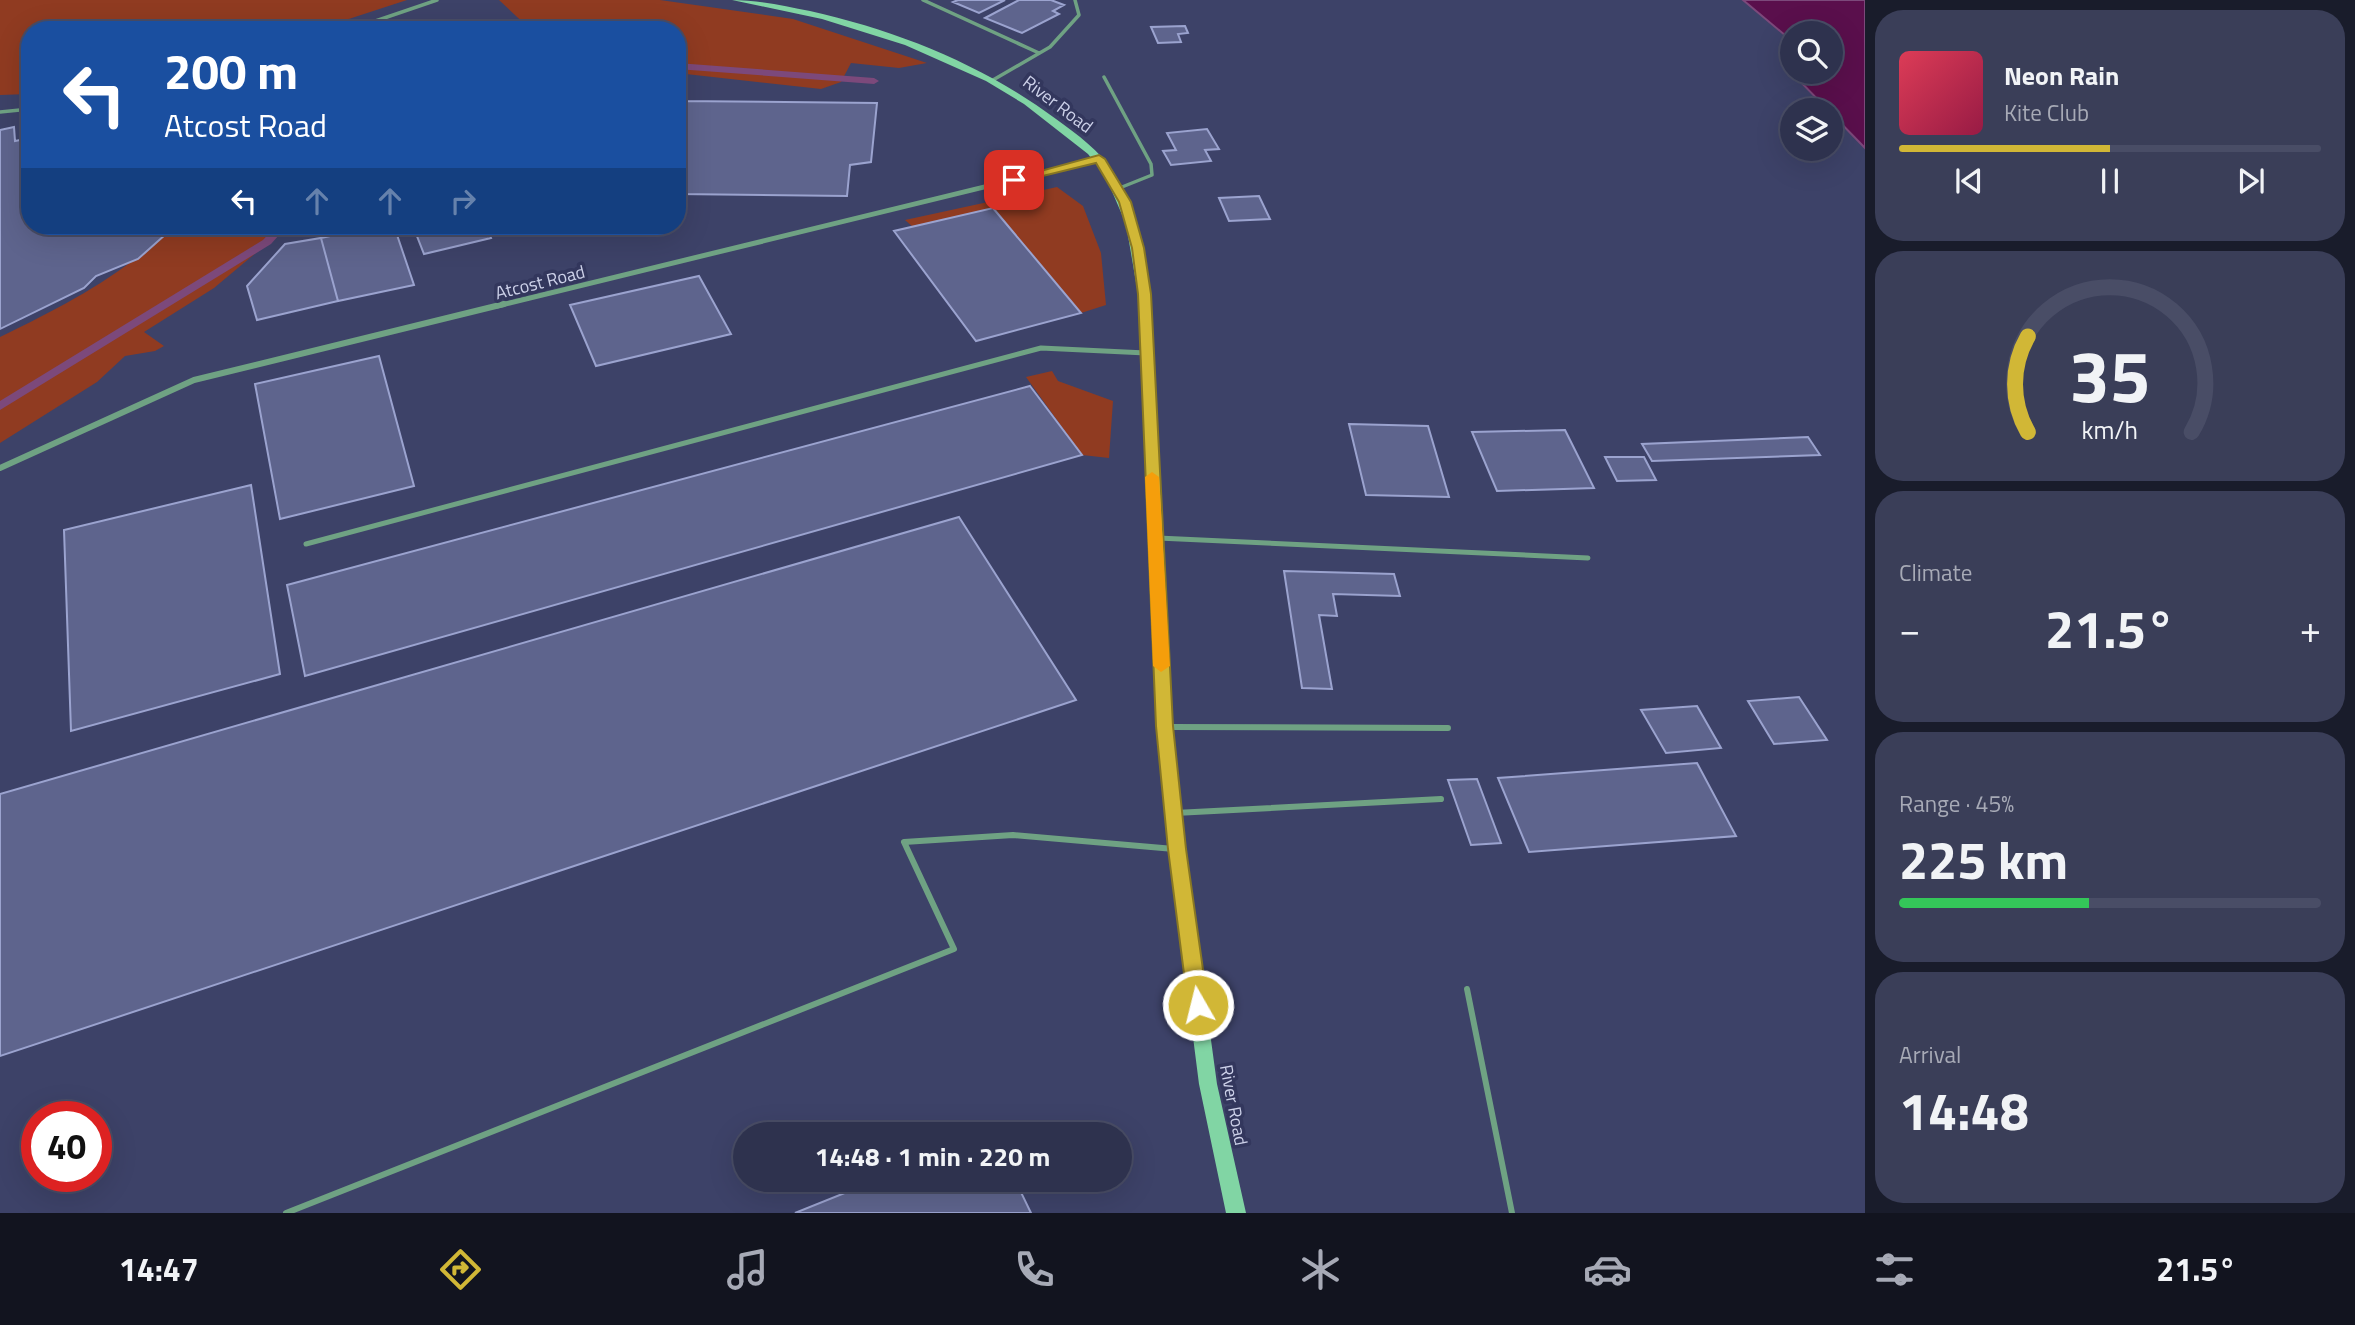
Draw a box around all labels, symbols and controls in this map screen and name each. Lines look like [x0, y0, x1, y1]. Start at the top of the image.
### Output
map controls [1780, 21, 1843, 161]
button: search [1780, 21, 1843, 84]
text: 200 m [164, 33, 298, 108]
icon: left [49, 49, 140, 140]
text: Neon Rain [2004, 56, 2119, 95]
street label: River Road [1017, 69, 1099, 139]
text: Kite Club [2004, 95, 2089, 130]
button: layers [1780, 98, 1843, 161]
text: Atcost Road [164, 101, 327, 149]
pin [984, 150, 1044, 210]
icon: arrive [995, 161, 1033, 199]
icon: previous [1950, 162, 1988, 200]
icon: pause [2091, 162, 2129, 200]
icon: next [2232, 162, 2270, 200]
icon: left [225, 182, 263, 220]
icon: ahead [298, 182, 336, 220]
icon: ahead [371, 182, 409, 220]
icon: right [444, 182, 482, 220]
street label: Atcost Road [492, 258, 588, 306]
text: 35 [2069, 320, 2151, 430]
text: km/h [2082, 411, 2138, 449]
text: Climate [1899, 555, 1972, 590]
text: 21.5° [2045, 589, 2175, 668]
text: − [1899, 600, 1920, 658]
text: + [2300, 600, 2321, 658]
text: Range · 45% [1899, 786, 2014, 821]
text: 225 km [1899, 820, 2068, 899]
position arrow [1161, 968, 1235, 1042]
text: Arrival [1899, 1037, 1961, 1072]
street label: River Road [1213, 1062, 1255, 1148]
text: 14:48 [1899, 1071, 2029, 1150]
speed limit sign: 40 [21, 1101, 112, 1192]
text: 14:48 · 1 min · 220 m [815, 1137, 1050, 1176]
text: 14:47 [119, 1245, 199, 1293]
icon: directions [436, 1245, 485, 1294]
icon: music [723, 1245, 772, 1294]
icon: phone [1010, 1245, 1059, 1294]
icon: climate [1296, 1245, 1345, 1294]
icon: car [1583, 1245, 1632, 1294]
icon: filters [1870, 1245, 1919, 1294]
text: 21.5° [2156, 1245, 2236, 1293]

